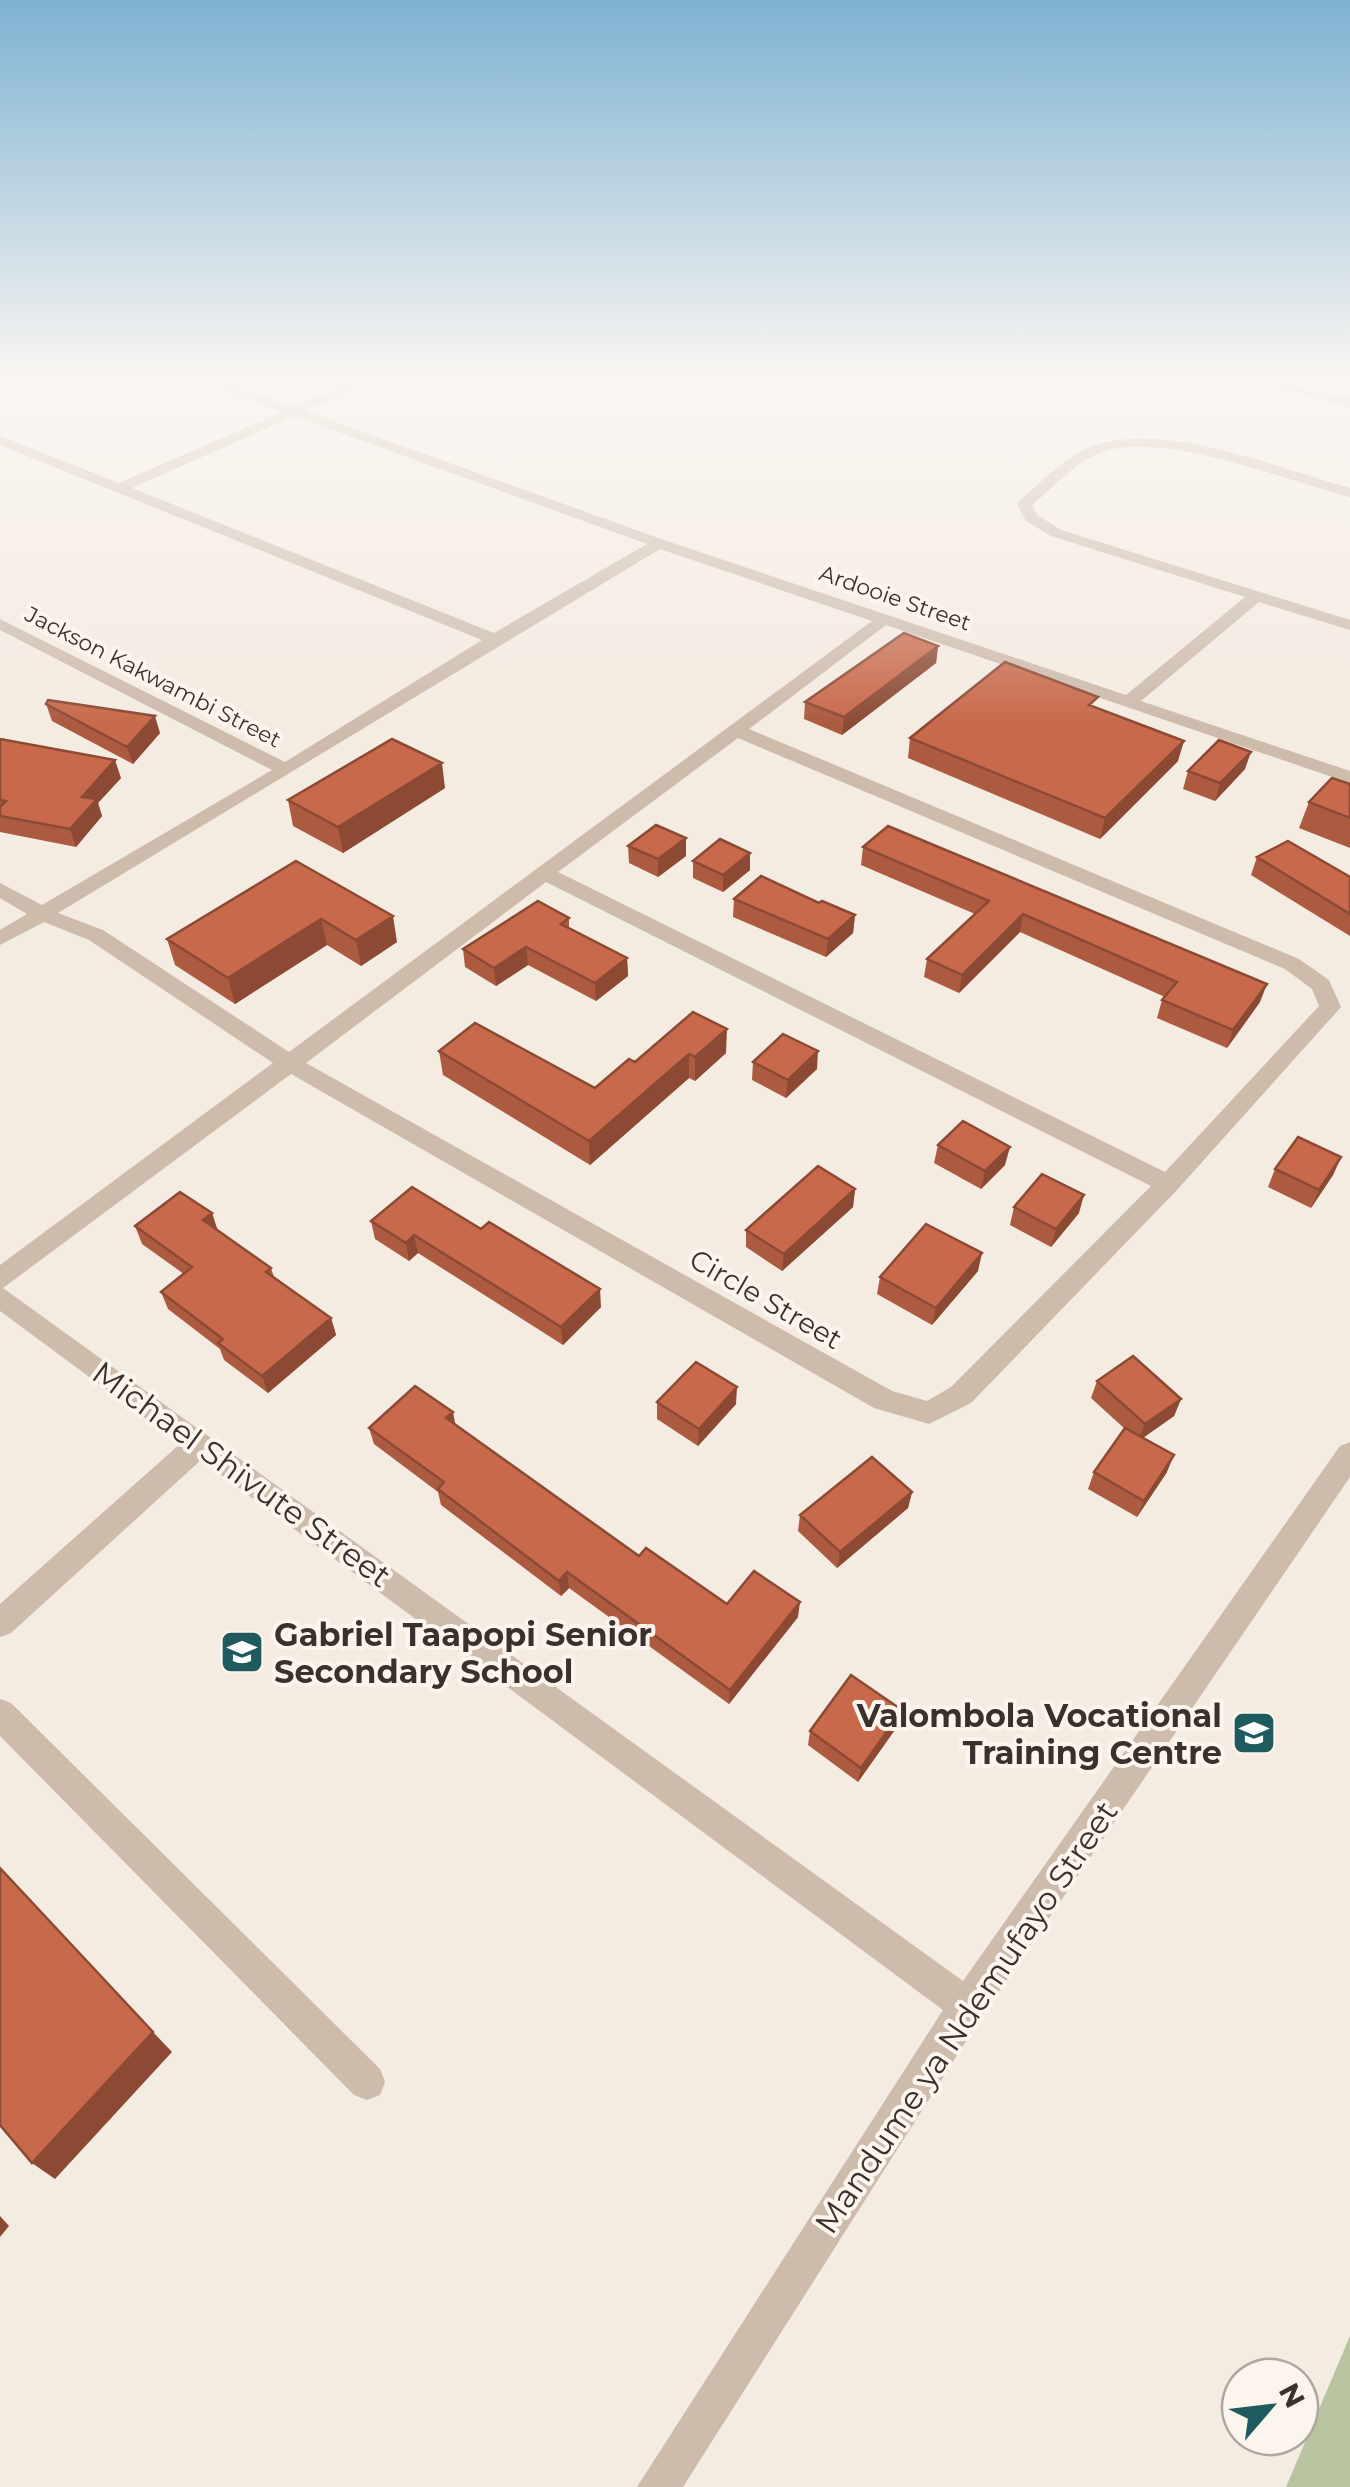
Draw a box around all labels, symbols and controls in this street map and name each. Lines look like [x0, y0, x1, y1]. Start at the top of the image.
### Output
street label: Ardooie Street [816, 559, 974, 637]
street label: Jackson Kakwambi Street [20, 600, 285, 753]
street label: Circle Street [684, 1242, 848, 1356]
street label: Michael Shivute Street [85, 1353, 399, 1595]
place label: Gabriel Taapopi Senior Secondary School [274, 1615, 652, 1691]
school or university icon: Gabriel Taapopi Senior Secondary School [219, 1629, 265, 1675]
place label: Valombola Vocational Training Centre [856, 1696, 1222, 1772]
school or university icon: Valombola Vocational Training Centre [1231, 1710, 1277, 1756]
street label: Mandume ya Ndemufayo Street [806, 1793, 1126, 2241]
north arrow [1220, 2357, 1320, 2457]
text: N [1272, 2377, 1312, 2413]

